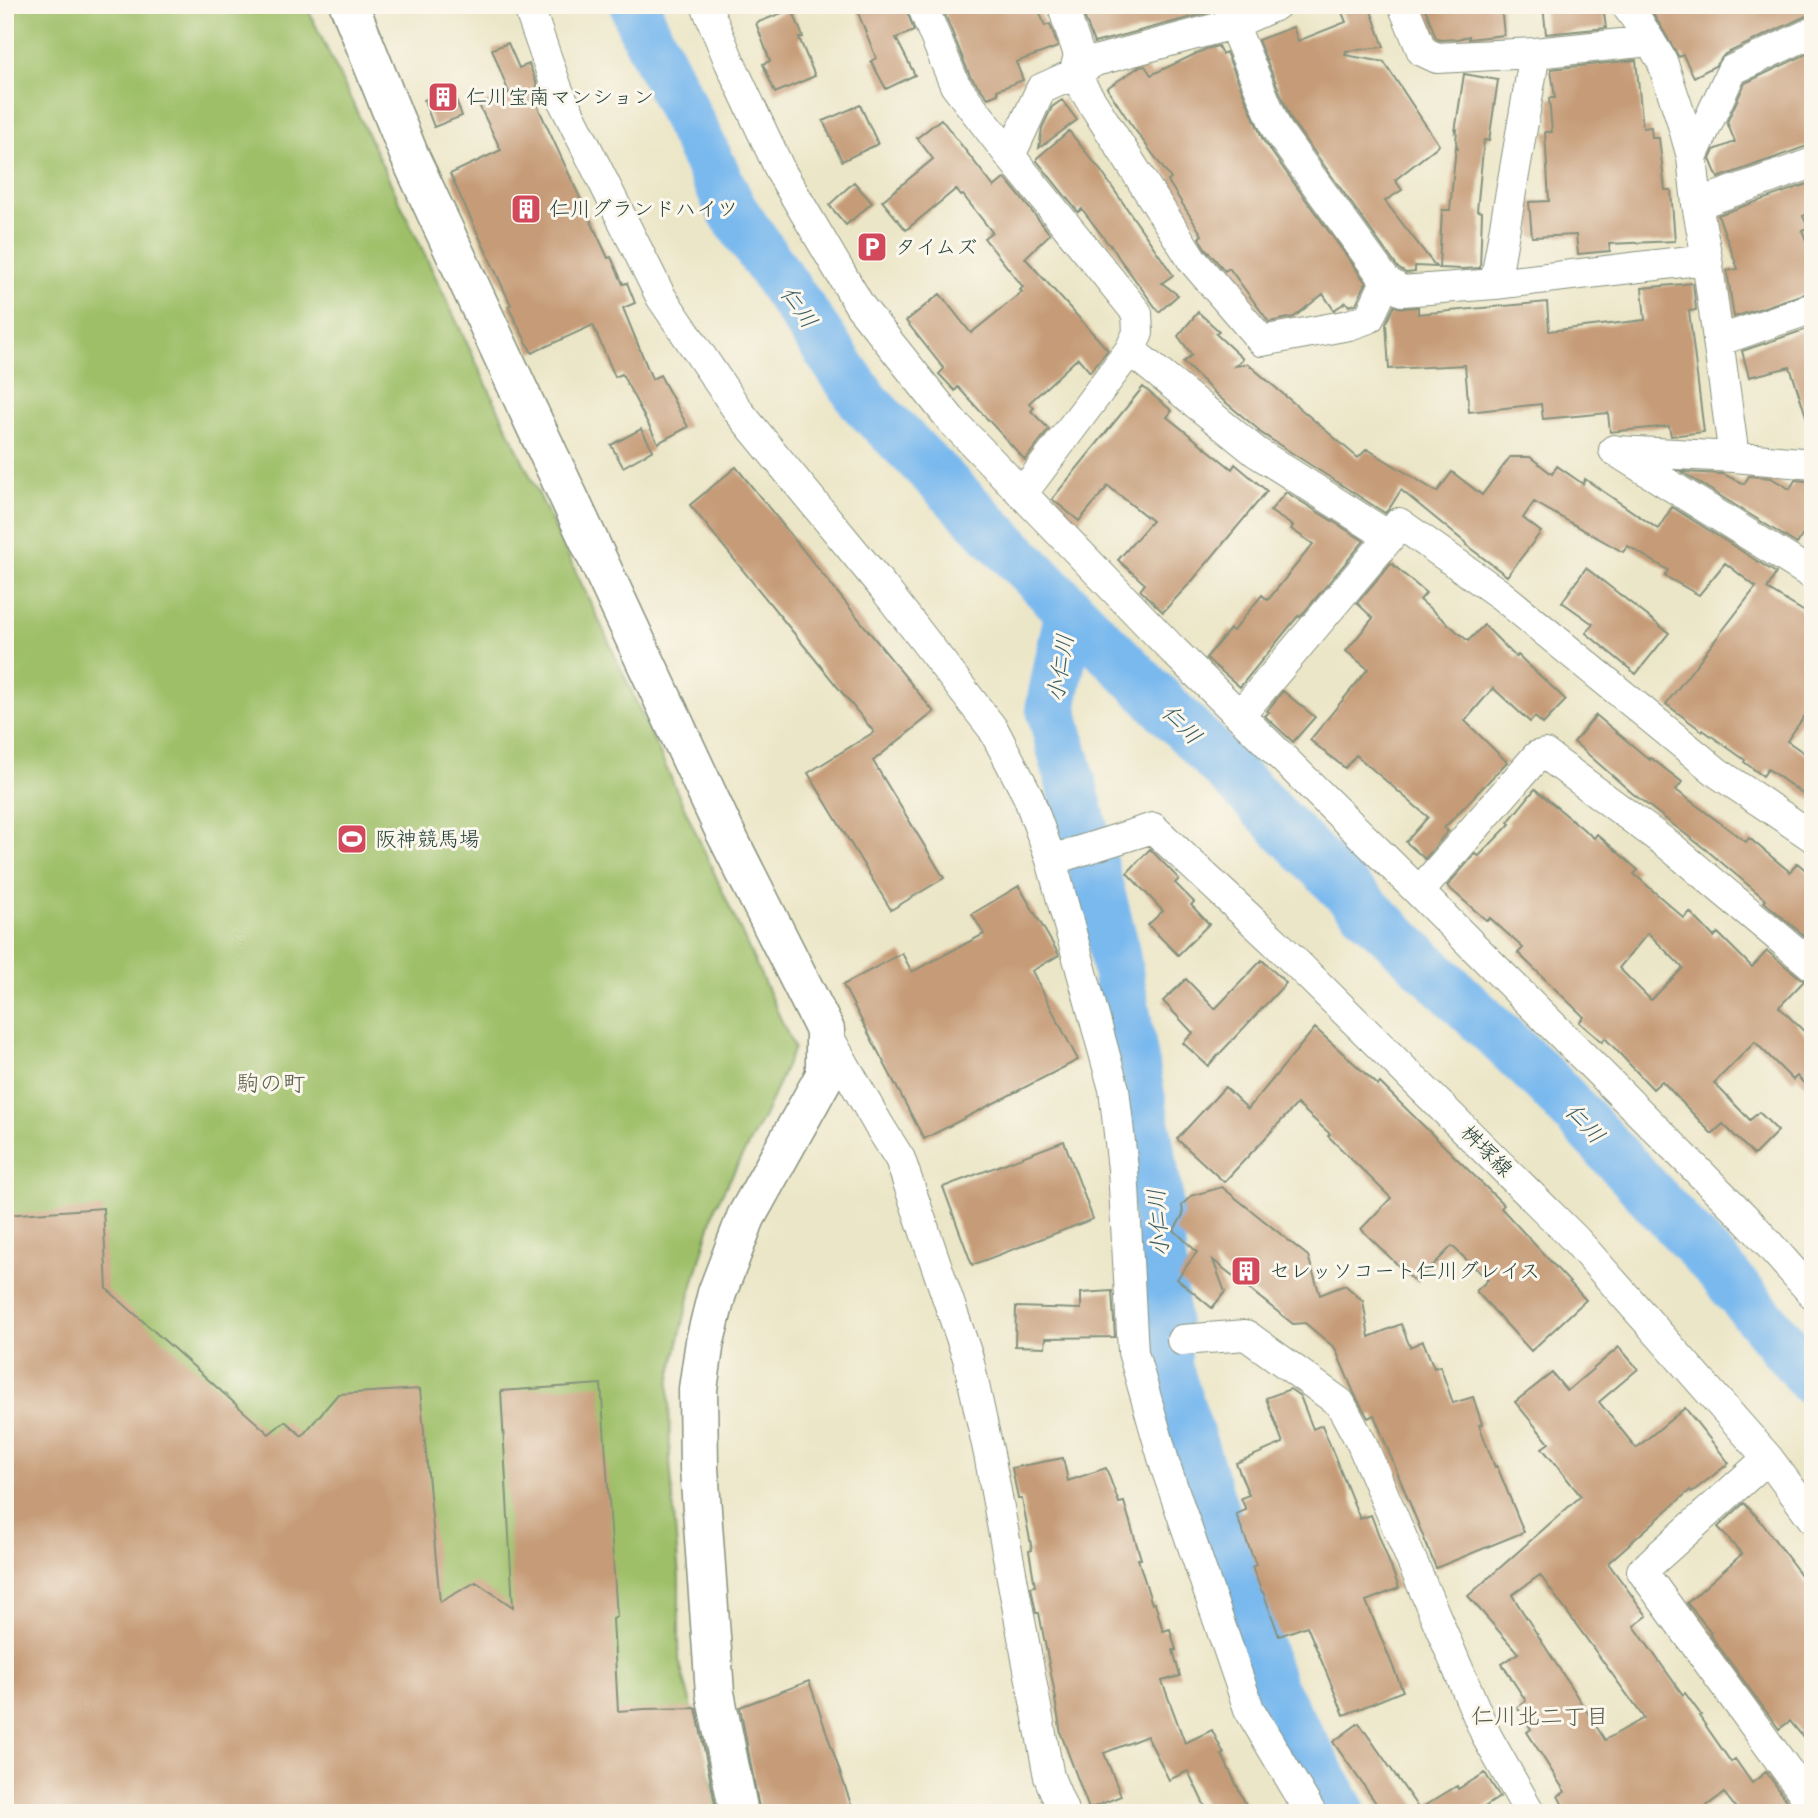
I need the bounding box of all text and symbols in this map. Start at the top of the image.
place label: 仁川宝南マンション [466,78,654,116]
building icon: 仁川宝南マンション [426,80,460,114]
place label: 仁川グランドハイツ [549,190,738,228]
building icon: 仁川グランドハイツ [509,192,543,226]
place label: タイムズ [895,228,977,266]
parking icon: タイムズ [855,230,889,264]
water label: 仁川 [769,277,829,338]
water label: 小仁川 [1035,631,1086,705]
water label: 仁川 [1151,694,1212,755]
place label: 阪神競馬場 [375,820,480,858]
sports icon: 阪神競馬場 [335,822,369,856]
district label: 駒の町 [237,1063,306,1104]
water label: 仁川 [1554,1093,1615,1154]
street label: 桝塚線 [1451,1115,1523,1187]
water label: 小仁川 [1136,1187,1181,1259]
place label: セレッソコート仁川グレイス [1269,1252,1540,1290]
building icon: セレッソコート仁川グレイス [1229,1254,1263,1288]
district label: 仁川北二丁目 [1471,1696,1609,1737]

